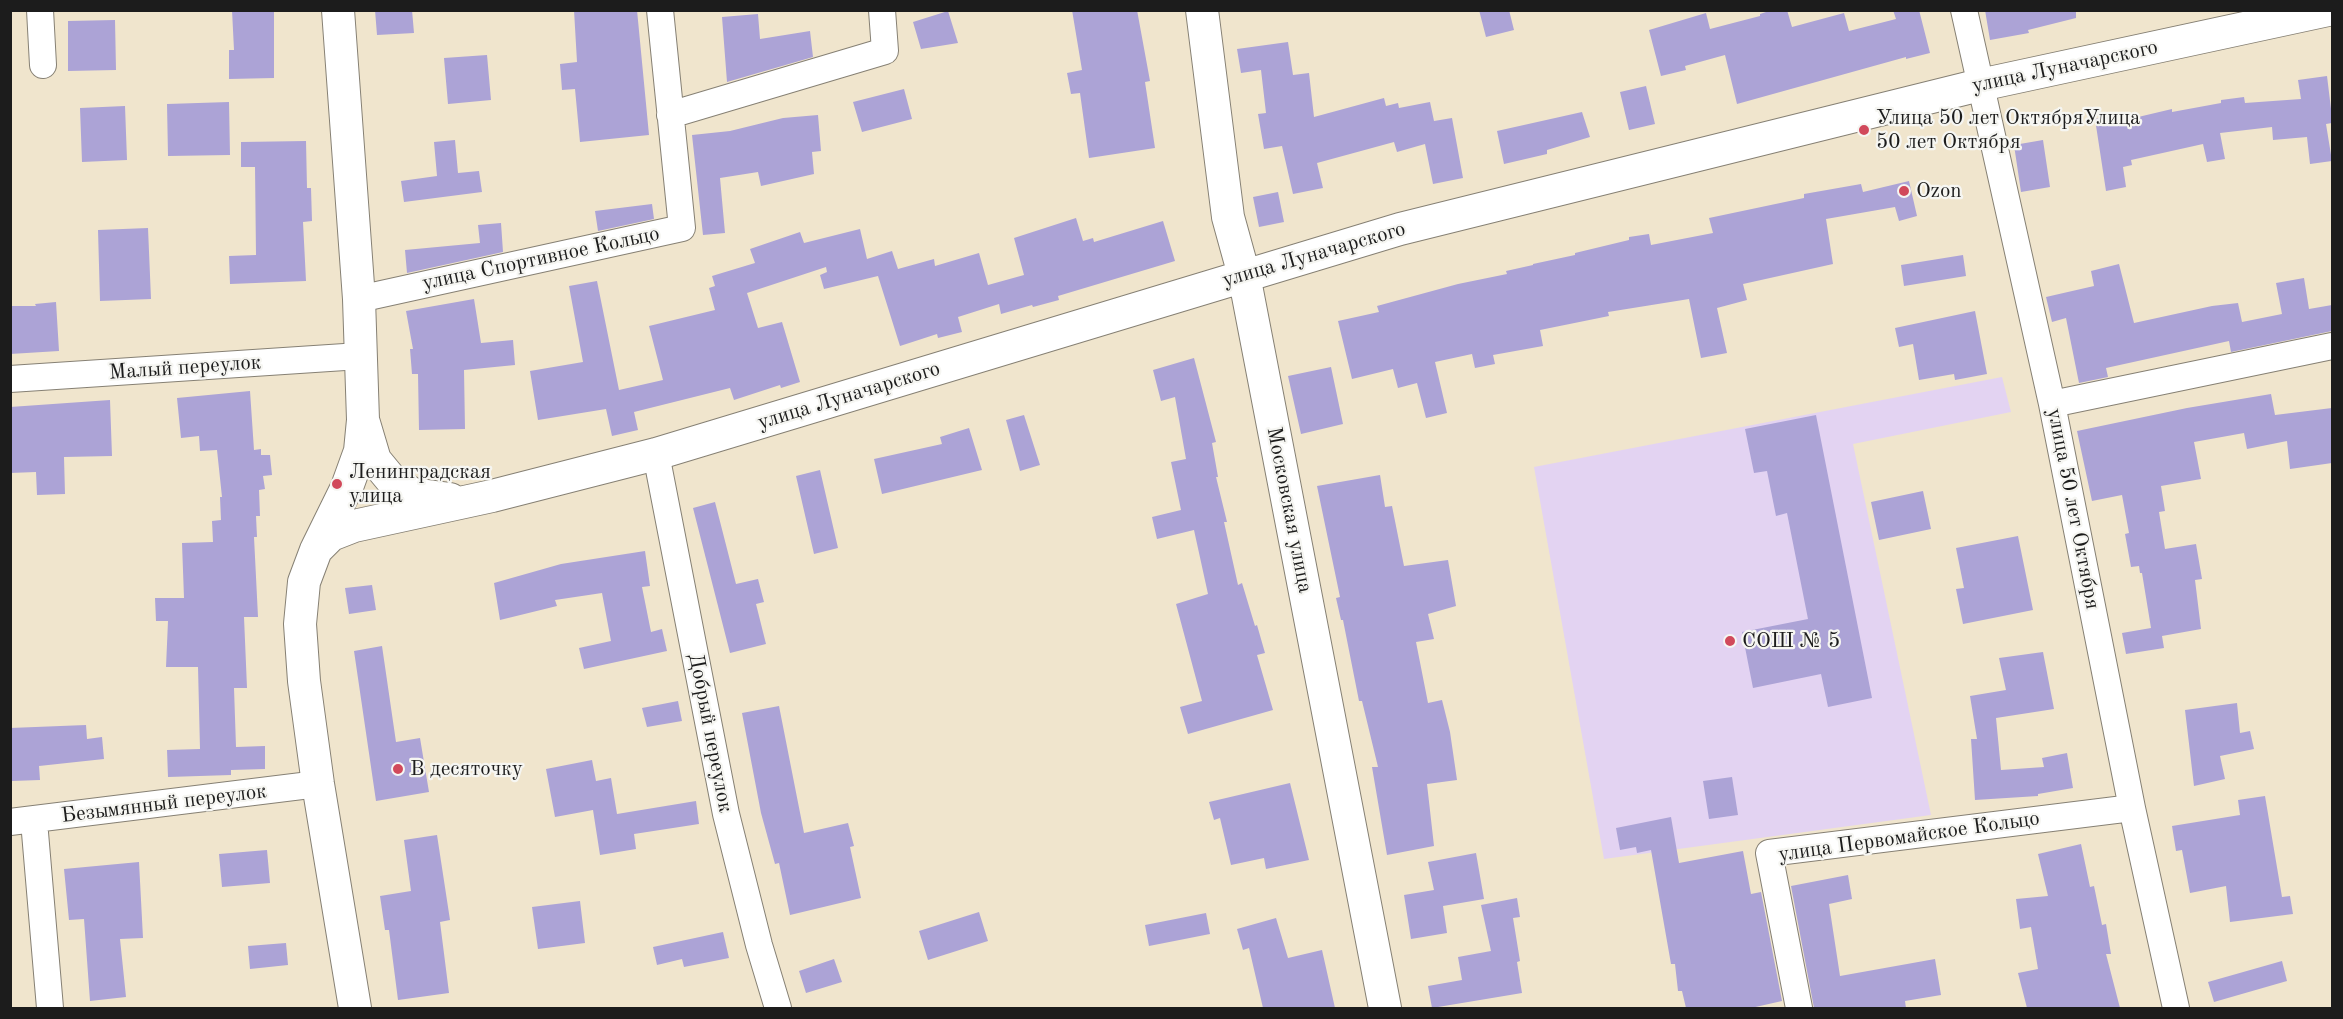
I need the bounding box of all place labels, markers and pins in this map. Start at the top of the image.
place label: Улица 50 лет ОктябряУлица 50 лет Октября [1876,105,2140,155]
marker: Улица 50 лет ОктябряУлица 50 лет Октября [1857,123,1871,137]
place label: Ozon [1916,178,1962,204]
marker: Ozon [1897,184,1911,198]
place label: Ленинградская улица [349,459,491,509]
marker: Ленинградская улица [330,477,344,491]
place label: СОШ № 5 [1742,628,1840,654]
marker: СОШ № 5 [1723,634,1737,648]
place label: В десяточку [410,756,523,782]
marker: В десяточку [391,762,405,776]

